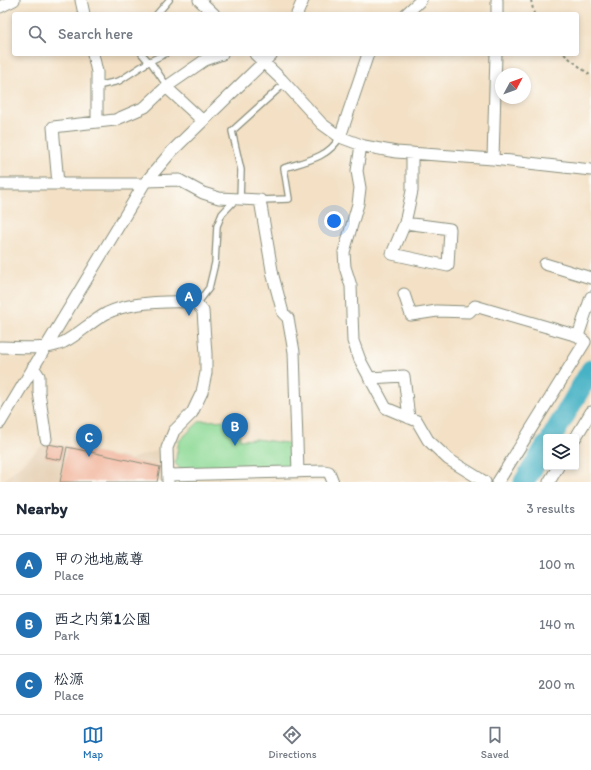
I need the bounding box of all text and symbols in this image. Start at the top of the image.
search box [12,12,579,56]
icon: search [26,23,48,45]
text: Search here [58,25,133,43]
north arrow [495,68,531,104]
your location [324,211,344,231]
pin: A [176,283,202,316]
pin: B [222,413,248,446]
pin: C [76,424,102,457]
map controls [543,434,579,470]
button: layers [543,434,579,470]
text: Nearby [16,498,68,518]
text: 3 results [526,501,575,516]
text: 甲の池地蔵尊 [54,550,144,568]
text: A [25,557,33,572]
text: 100 m [539,557,575,572]
text: Place [54,568,84,583]
text: 西之内第1公園 [54,610,151,628]
text: B [25,617,33,632]
text: 140 m [539,617,575,632]
text: Park [54,628,80,643]
text: 松源 [54,670,84,688]
text: C [25,677,33,692]
text: 200 m [538,677,575,692]
text: Place [54,688,84,703]
tab: Map [82,724,104,761]
tab: Directions [268,724,317,761]
tab: Saved [481,724,509,761]

